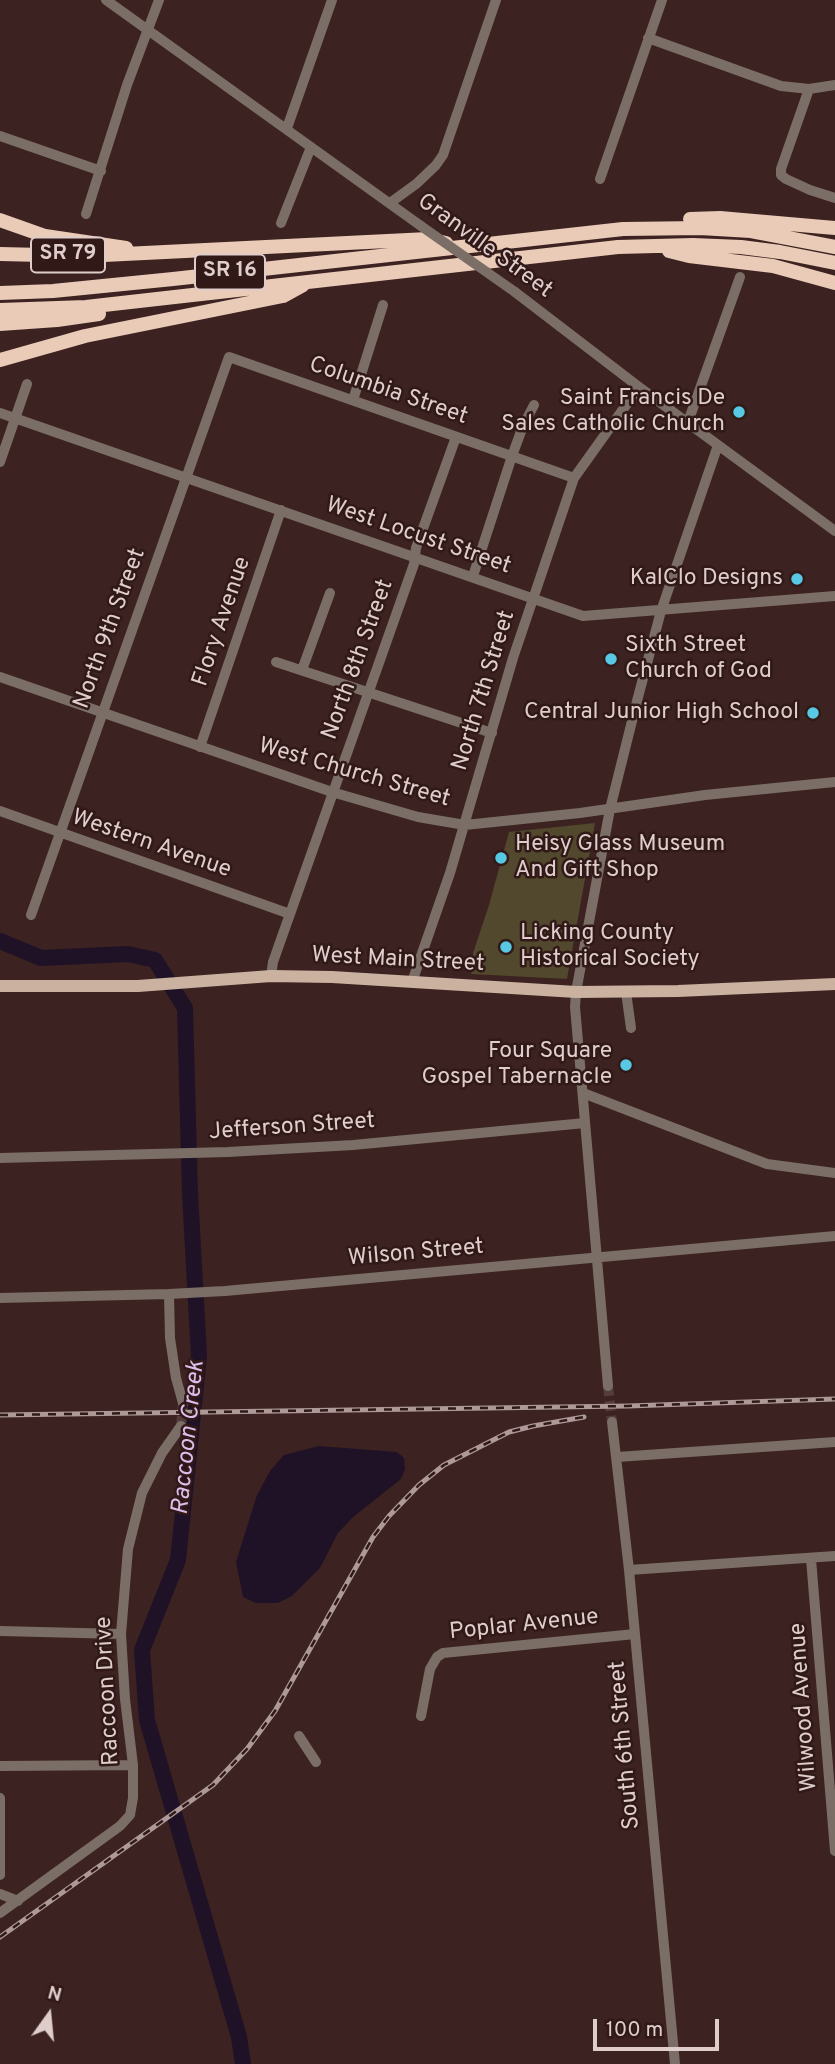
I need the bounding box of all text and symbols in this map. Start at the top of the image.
street label: Granville Street [411,189,557,305]
road number: SR 79 [31,238,105,272]
road number: SR 16 [195,254,265,290]
street label: Columbia Street [305,352,471,432]
place label: Saint Francis De Sales Catholic Church [501,385,725,439]
marker: Saint Francis De Sales Catholic Church [731,404,747,420]
street label: West Locust Street [322,492,514,582]
street label: North 9th Street [69,545,153,713]
street label: Flory Avenue [188,554,258,690]
place label: KalClo Designs [630,565,783,593]
marker: KalClo Designs [789,571,805,587]
street label: North 8th Street [317,576,401,744]
street label: North 7th Street [448,608,522,774]
place label: Sixth Street Church of God [625,632,772,686]
marker: Sixth Street Church of God [603,651,619,667]
place label: Central Junior High School [524,699,799,727]
marker: Central Junior High School [805,705,821,721]
street label: West Church Street [255,733,453,815]
street label: Western Avenue [68,805,234,885]
place label: Heisy Glass Museum And Gift Shop [515,831,725,885]
marker: Heisy Glass Museum And Gift Shop [493,850,509,866]
place label: Licking County Historical Society [520,920,700,974]
marker: Licking County Historical Society [498,939,514,955]
street label: West Main Street [311,943,485,979]
place label: Four Square Gospel Tabernacle [421,1038,612,1092]
marker: Four Square Gospel Tabernacle [618,1057,634,1073]
street label: Jefferson Street [208,1108,376,1148]
street label: Wilson Street [347,1234,485,1274]
water label: Raccoon Creek [168,1360,212,1516]
street label: Poplar Avenue [448,1604,600,1648]
street label: Raccoon Drive [91,1616,127,1766]
street label: Wilwood Avenue [785,1622,825,1792]
street label: South 6th Street [605,1659,647,1831]
north arrow [14,1980,84,2050]
text: N [45,1981,64,2008]
scale bar [597,2004,723,2048]
text: 100 m [606,2017,663,2044]

